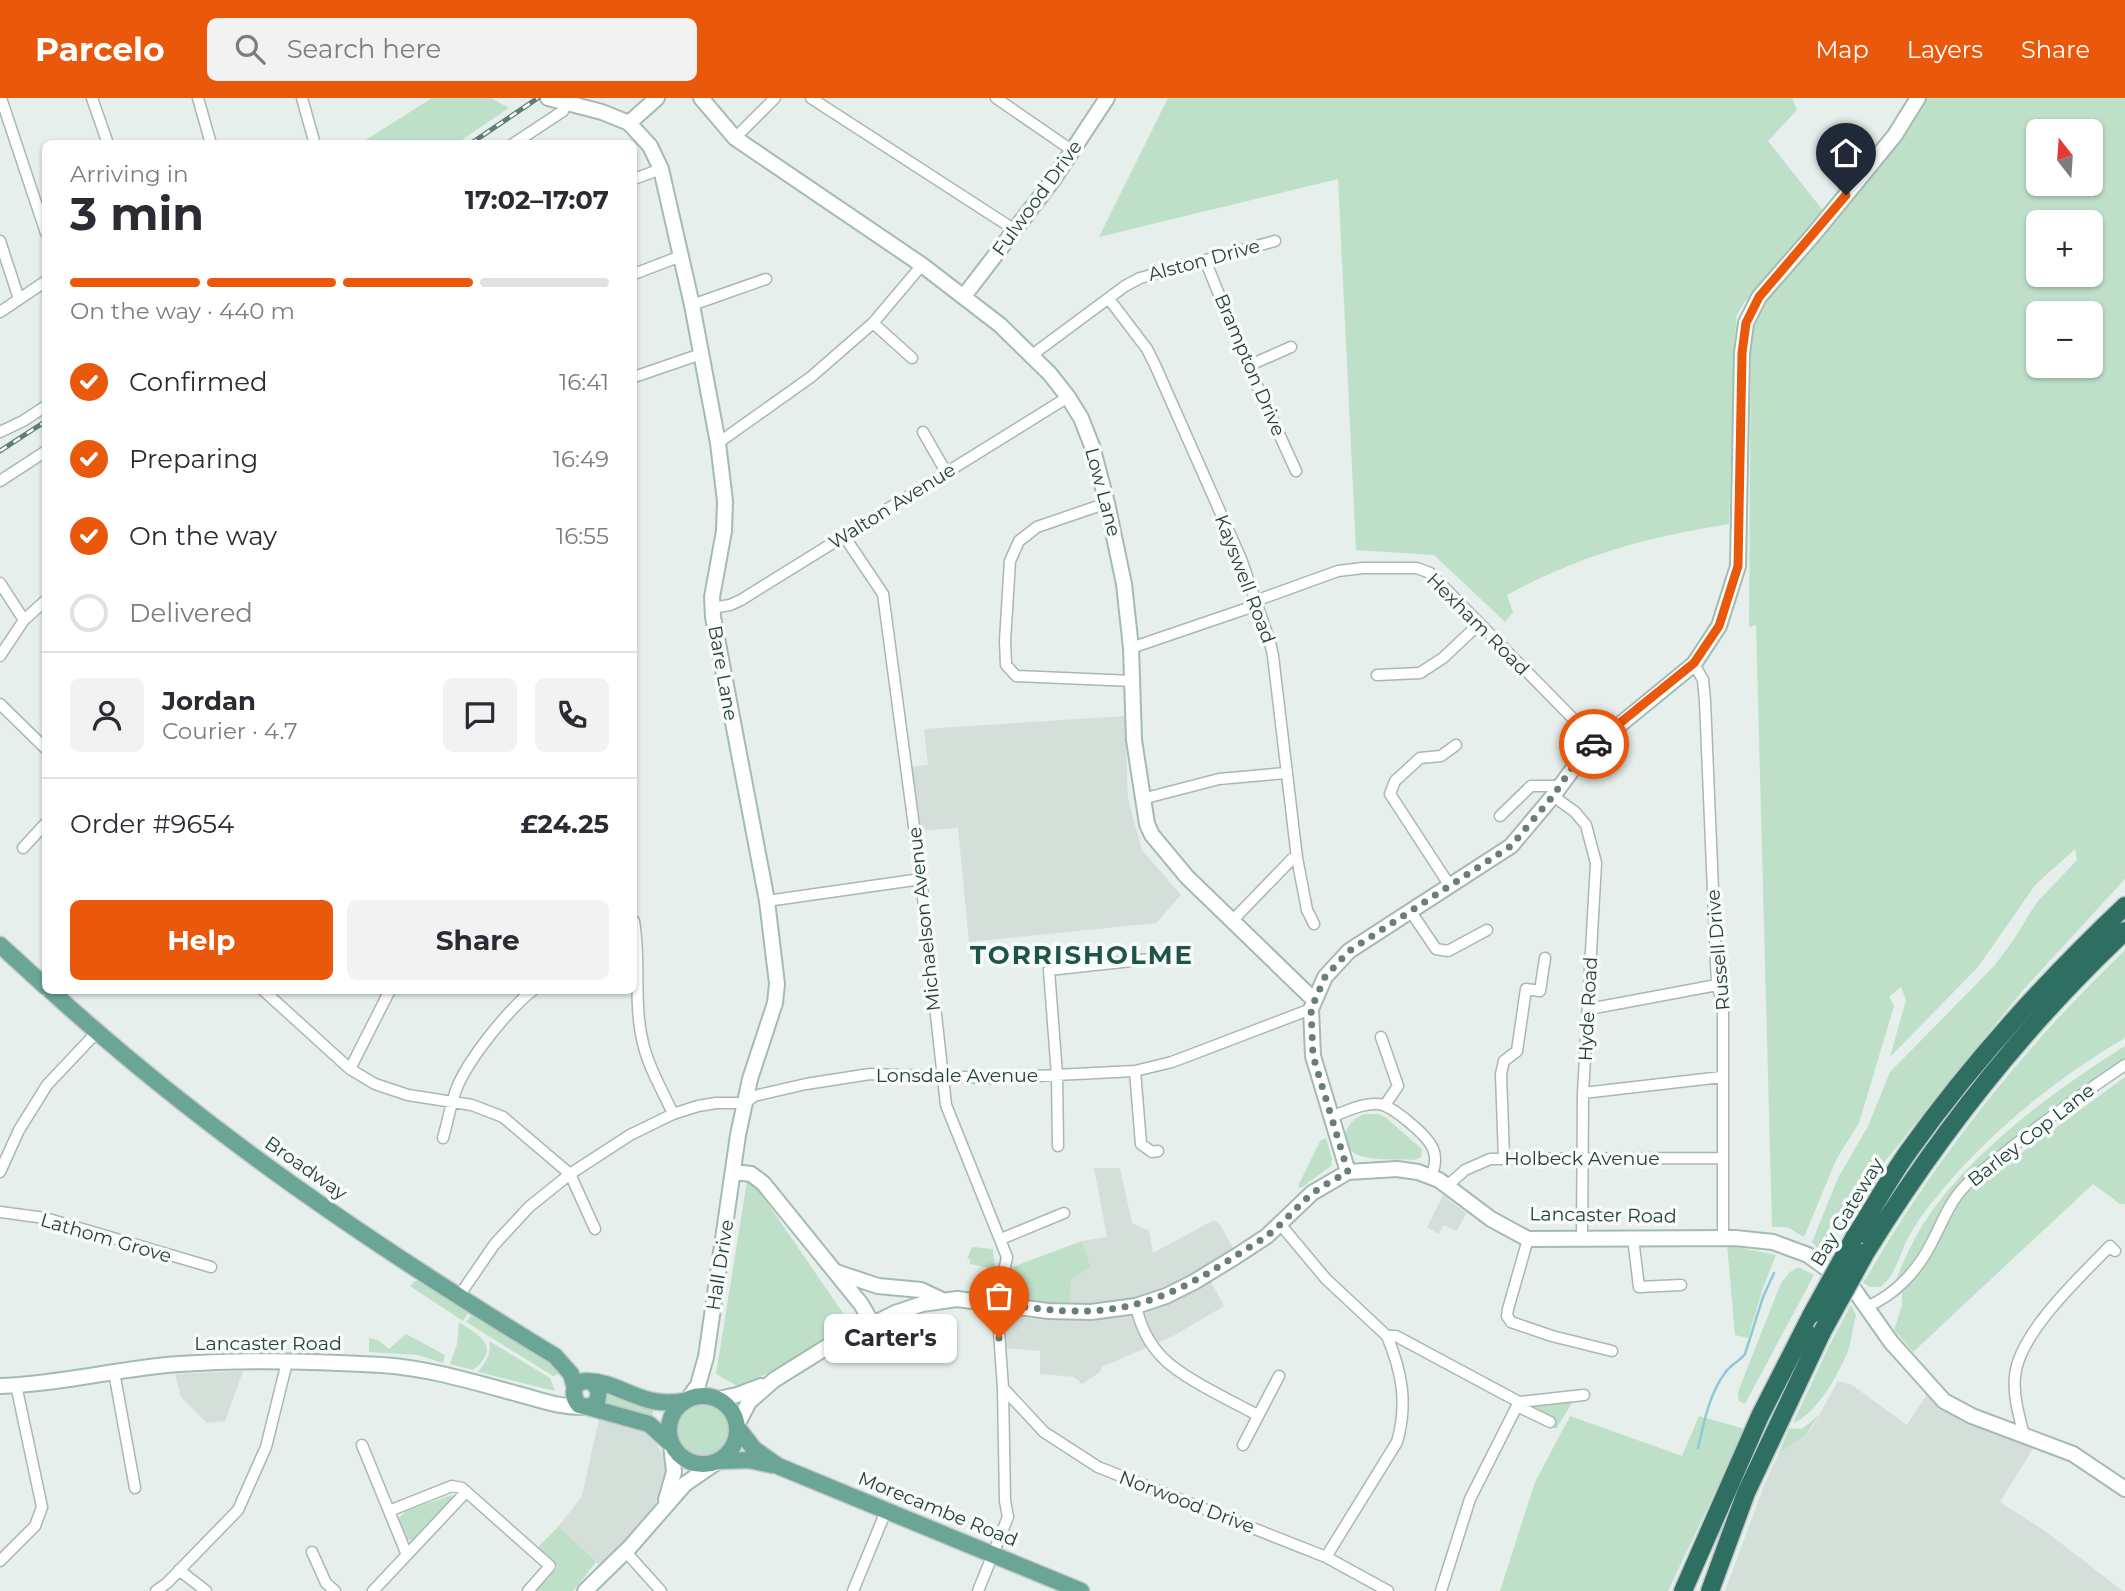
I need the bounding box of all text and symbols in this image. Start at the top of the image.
search box [207,18,697,81]
text: Parcelo [35,29,165,69]
icon: search [231,30,269,68]
text: Search here [287,33,441,65]
text: Map [1815,35,1869,64]
text: Layers [1907,35,1983,64]
text: Share [2021,35,2090,64]
north arrow [2026,119,2104,196]
map controls [2026,119,2103,378]
pin [1816,123,1876,195]
icon: home [1827,134,1865,172]
street label: Fulwood Drive [987,136,1087,260]
text: Arriving in [70,160,189,188]
text: 17:02–17:07 [465,184,609,216]
text: 3 min [70,185,204,242]
button: + [2026,210,2103,287]
street label: Alston Drive [1146,234,1262,286]
street label: Brampton Drive [1210,290,1290,440]
text: On the way · 440 m [70,297,295,325]
button: − [2026,301,2103,378]
icon: check [70,363,108,401]
text: Confirmed [129,366,268,398]
text: 16:41 [559,368,609,396]
icon: check [70,440,108,478]
text: Preparing [129,443,258,475]
text: 16:49 [553,445,609,473]
street label: Low Lane [1080,445,1126,539]
street label: Walton Avenue [824,458,960,554]
street label: Kayswell Road [1210,511,1280,647]
icon: check [70,517,108,555]
text: On the way [129,520,277,552]
text: 16:55 [556,522,609,550]
street label: Hexham Road [1422,568,1534,680]
text: Delivered [129,597,253,629]
street label: Bare Lane [703,624,743,722]
button: person [70,678,144,752]
button: chat [443,678,517,752]
button: phone [535,678,609,752]
text: Jordan [162,685,256,717]
courier [1559,709,1629,779]
text: Courier · 4.7 [162,717,298,745]
icon: car [1575,725,1613,763]
text: Order #9654 [70,808,234,840]
text: £24.25 [521,808,609,840]
street label: Michaelson Avenue [903,826,945,1012]
street label: Russell Drive [1701,888,1735,1012]
button: Help [70,900,333,980]
button: Share [347,900,609,980]
district label: TORRISHOLME [970,939,1194,971]
street label: Hyde Road [1574,956,1602,1062]
street label: Lonsdale Avenue [876,1064,1038,1087]
street label: Barley Cop Lane [1963,1078,2099,1192]
street label: Broadway [260,1131,352,1205]
street label: Holbeck Avenue [1504,1147,1660,1170]
street label: Bay Gateway [1806,1153,1889,1270]
street label: Lancaster Road [1529,1202,1677,1228]
street label: Lathom Grove [38,1208,174,1268]
street label: Hall Drive [701,1218,739,1312]
pin [969,1266,1029,1338]
icon: bag [980,1277,1018,1315]
callout: Carter's [824,1314,957,1362]
text: Carter's [844,1324,937,1352]
street label: Lancaster Road [194,1332,342,1355]
street label: Morecambe Road [855,1466,1021,1552]
street label: Norwood Drive [1116,1466,1258,1538]

